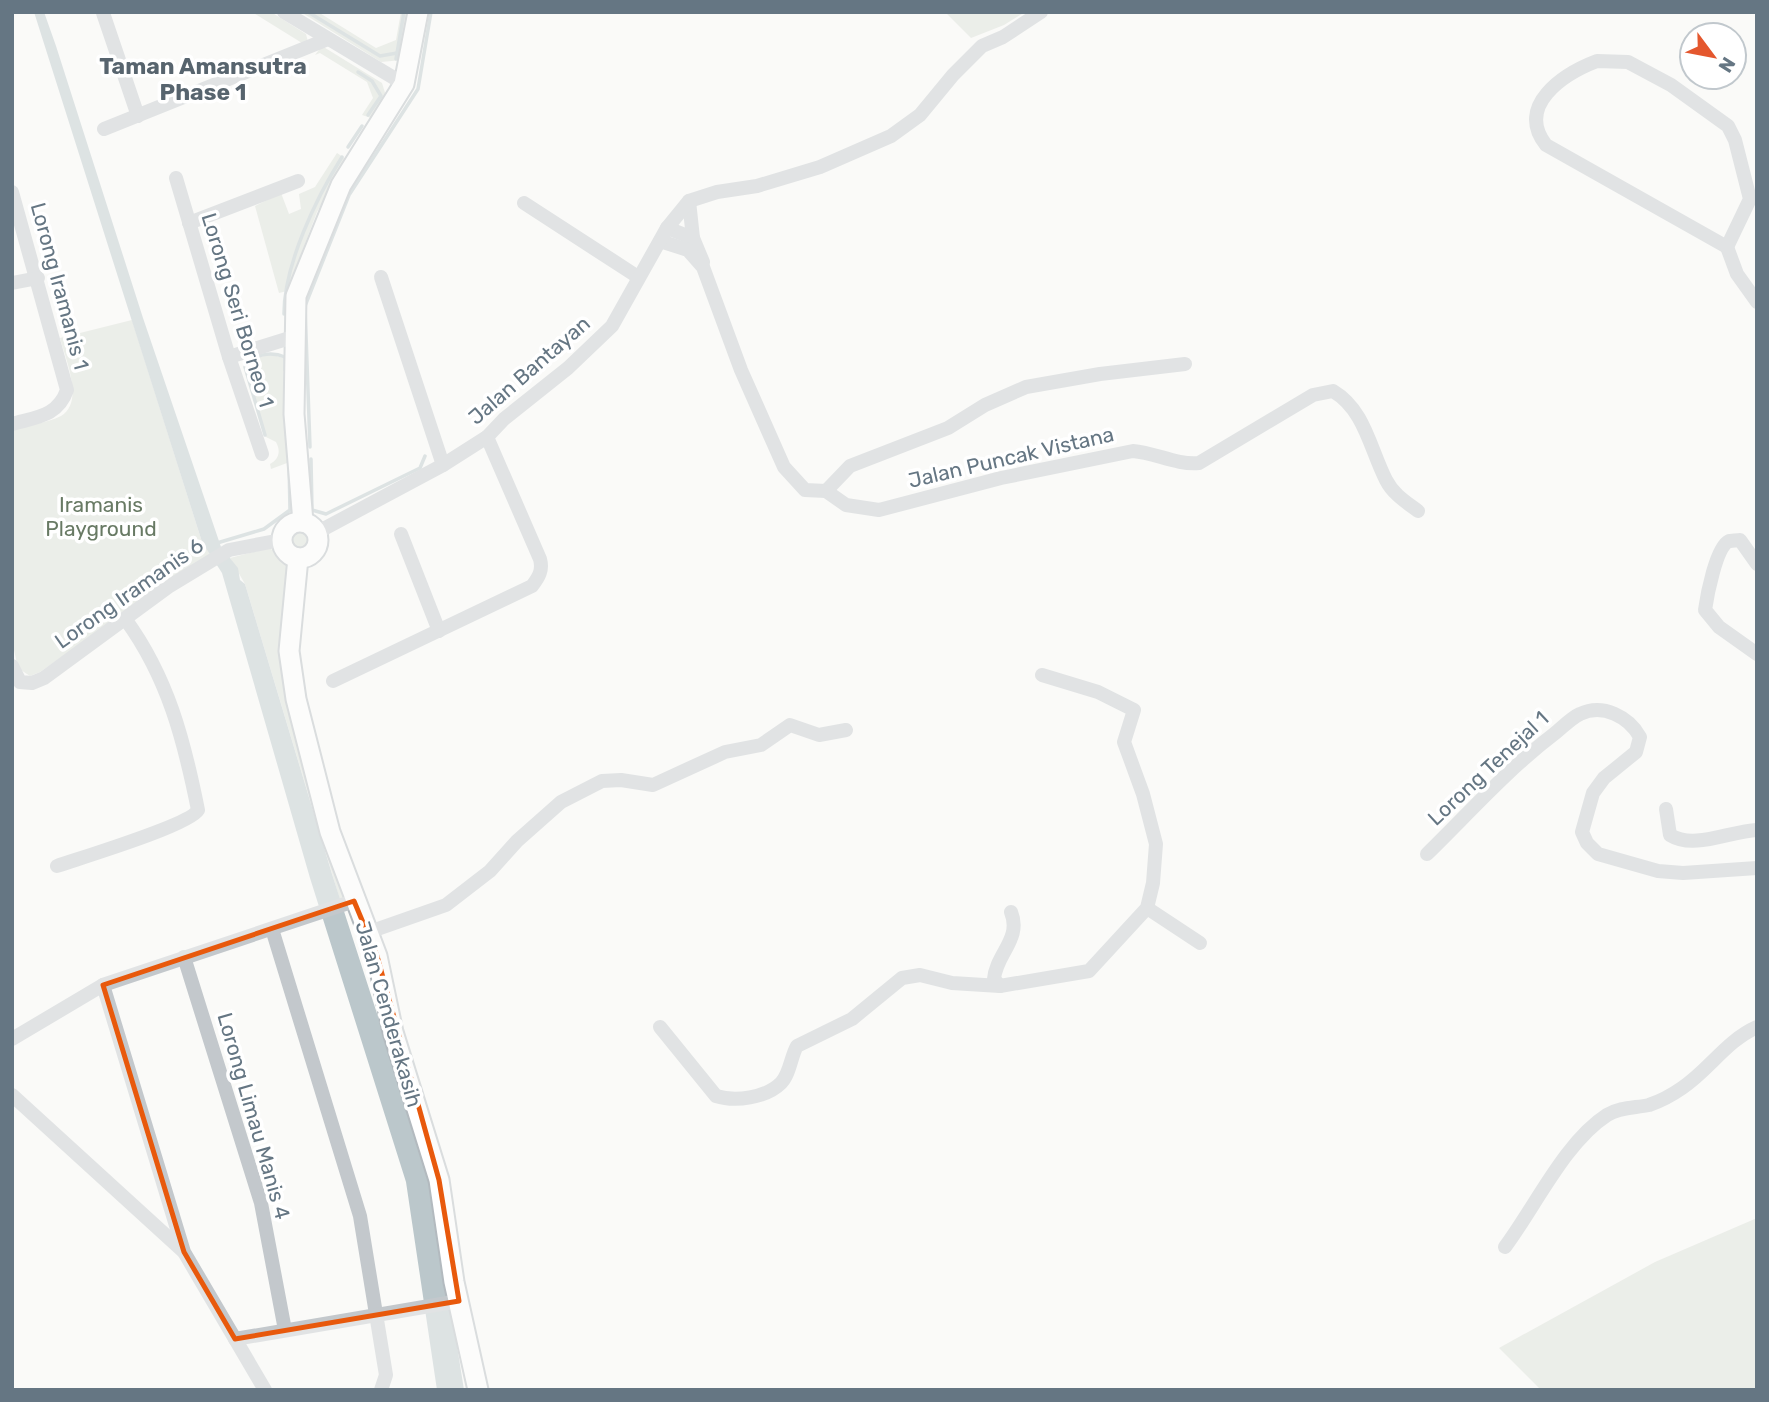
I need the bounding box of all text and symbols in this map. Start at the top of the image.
north arrow [1678,21,1748,91]
district label: Taman Amansutra Phase 1 [99,52,307,106]
text: N [1714,53,1740,77]
street label: Lorong Iramanis 1 [26,200,94,372]
street label: Lorong Seri Borneo 1 [197,210,279,410]
street label: Jalan Bantayan [463,310,595,430]
street label: Jalan Puncak Vistana [906,421,1116,493]
park label: Iramanis Playground [45,492,157,541]
street label: Lorong Iramanis 6 [50,532,208,654]
street label: Lorong Tenejal 1 [1422,706,1554,830]
street label: Jalan Cenderakasih [350,918,428,1110]
street label: Lorong Limau Manis 4 [213,1010,295,1222]

